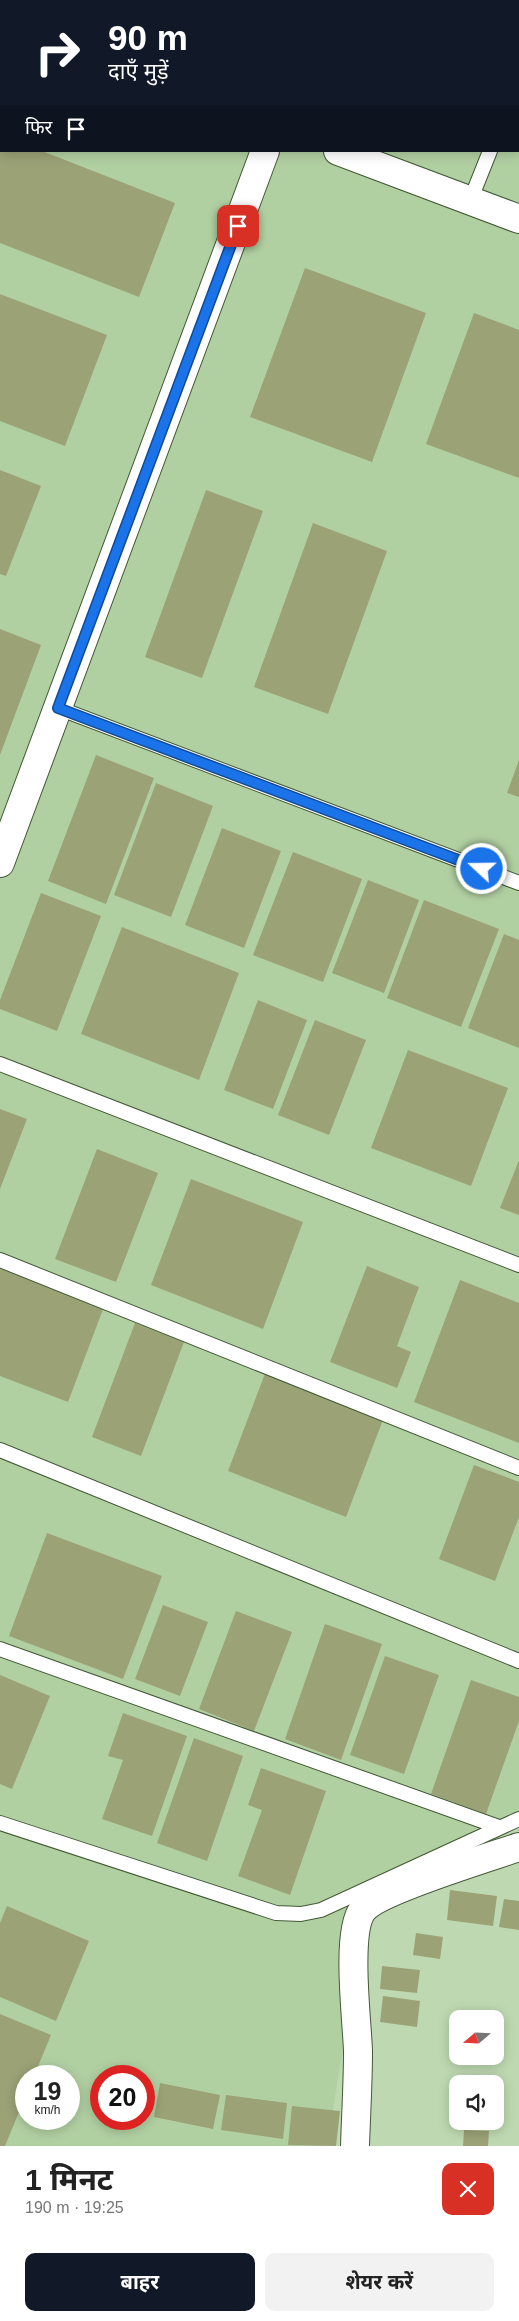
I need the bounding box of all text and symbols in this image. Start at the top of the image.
text: 90 m [108,18,188,57]
icon: right [25,20,90,85]
text: दाएँ मुड़ें [108,59,169,84]
icon: arrive [62,115,90,143]
text: फिर [25,117,52,138]
pin [217,205,259,247]
icon: arrive [224,212,252,240]
position arrow [455,842,507,894]
north arrow [449,2010,504,2065]
map controls [449,2010,504,2130]
speed limit sign: 20 [90,2065,155,2130]
button: sound [449,2075,504,2130]
text: 19 [34,2077,61,2105]
text: km/h [34,2103,61,2117]
text: 1 मिनट [25,2163,113,2196]
button: close [442,2163,494,2215]
text: 190 m · 19:25 [25,2199,124,2216]
button: बाहर [25,2253,255,2311]
button: शेयर करें [265,2253,494,2311]

